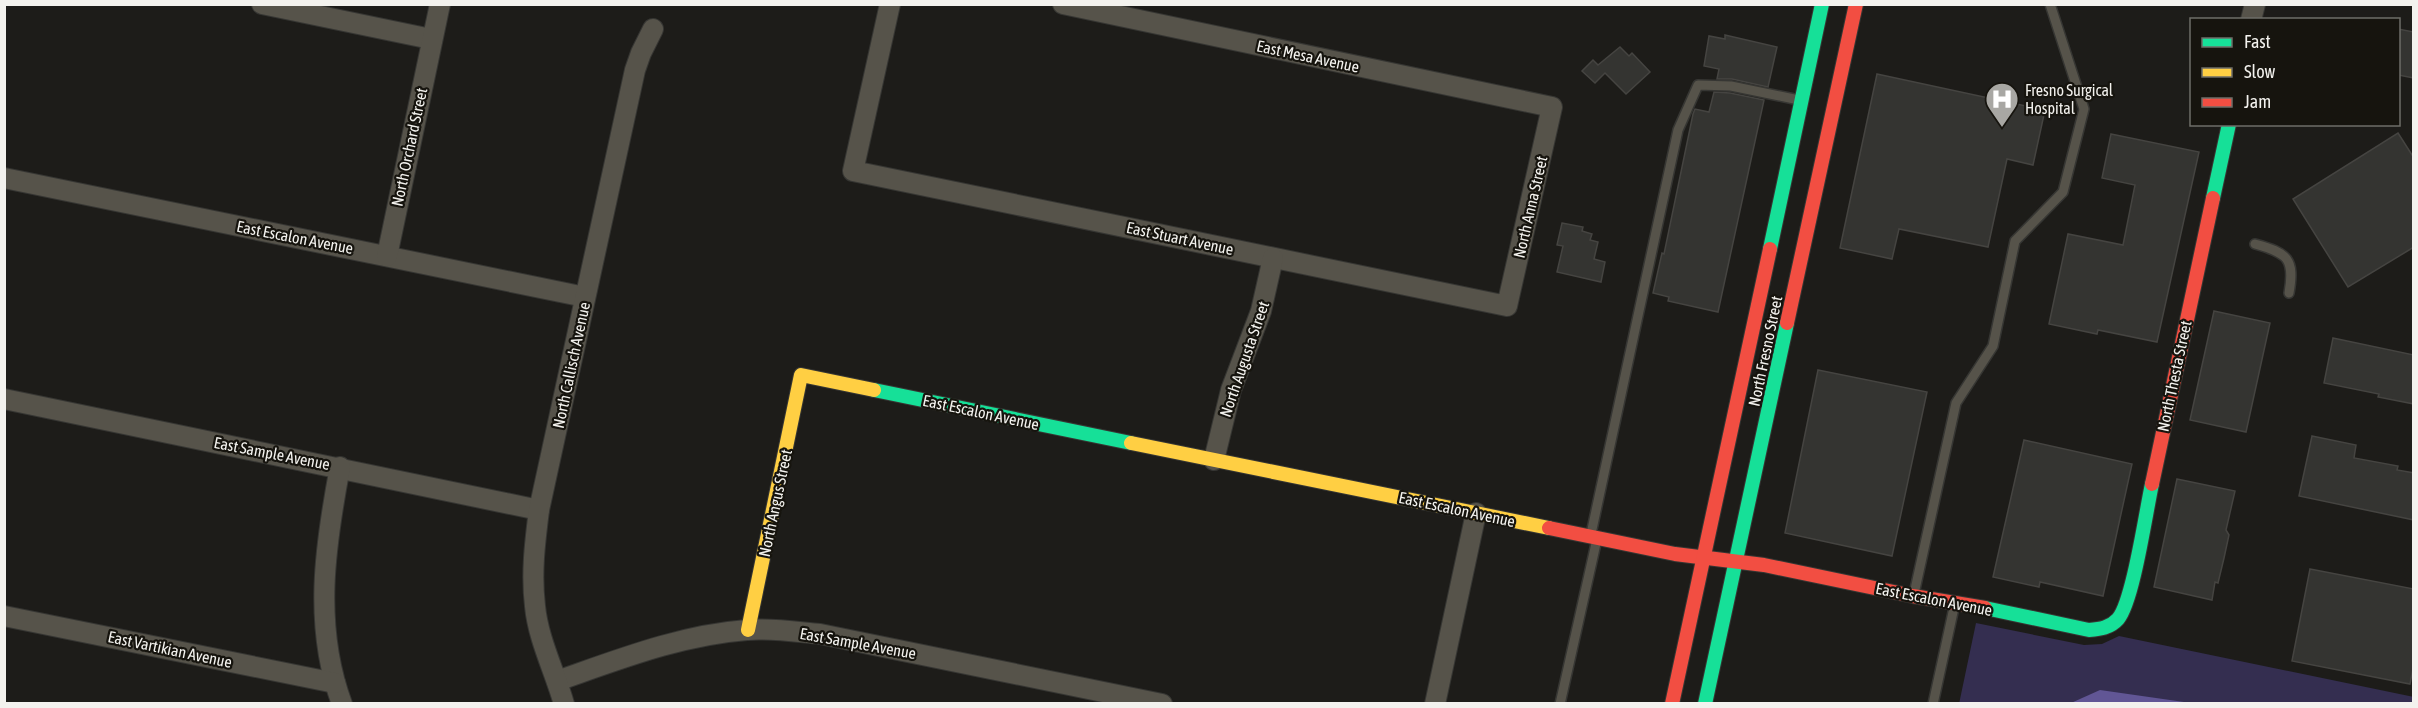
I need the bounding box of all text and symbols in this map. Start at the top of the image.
legend [2190,18,2400,126]
text: Fast [2244,31,2271,52]
street label: East Mesa Avenue [1255,36,1361,76]
text: Slow [2244,61,2275,82]
hospital icon: Fresno Surgical Hospital [1984,81,2020,128]
place label: Fresno Surgical Hospital [2025,81,2114,118]
street label: North Orchard Street [388,86,430,208]
text: Jam [2244,91,2271,112]
street label: North Anna Street [1510,154,1551,260]
street label: East Escalon Avenue [235,217,355,257]
street label: East Stuart Avenue [1125,218,1235,258]
street label: North Fresno Street [1745,294,1786,408]
street label: North Augusta Street [1216,298,1273,420]
street label: North Callisch Avenue [549,300,593,430]
street label: North Thesta Street [2153,319,2195,433]
street label: East Escalon Avenue [921,391,1041,433]
street label: East Sample Avenue [212,433,332,474]
street label: North Angus Street [755,447,796,559]
street label: East Escalon Avenue [1397,488,1517,530]
street label: East Escalon Avenue [1874,579,1994,619]
street label: East Sample Avenue [798,624,918,663]
street label: East Vartikian Avenue [106,627,234,671]

